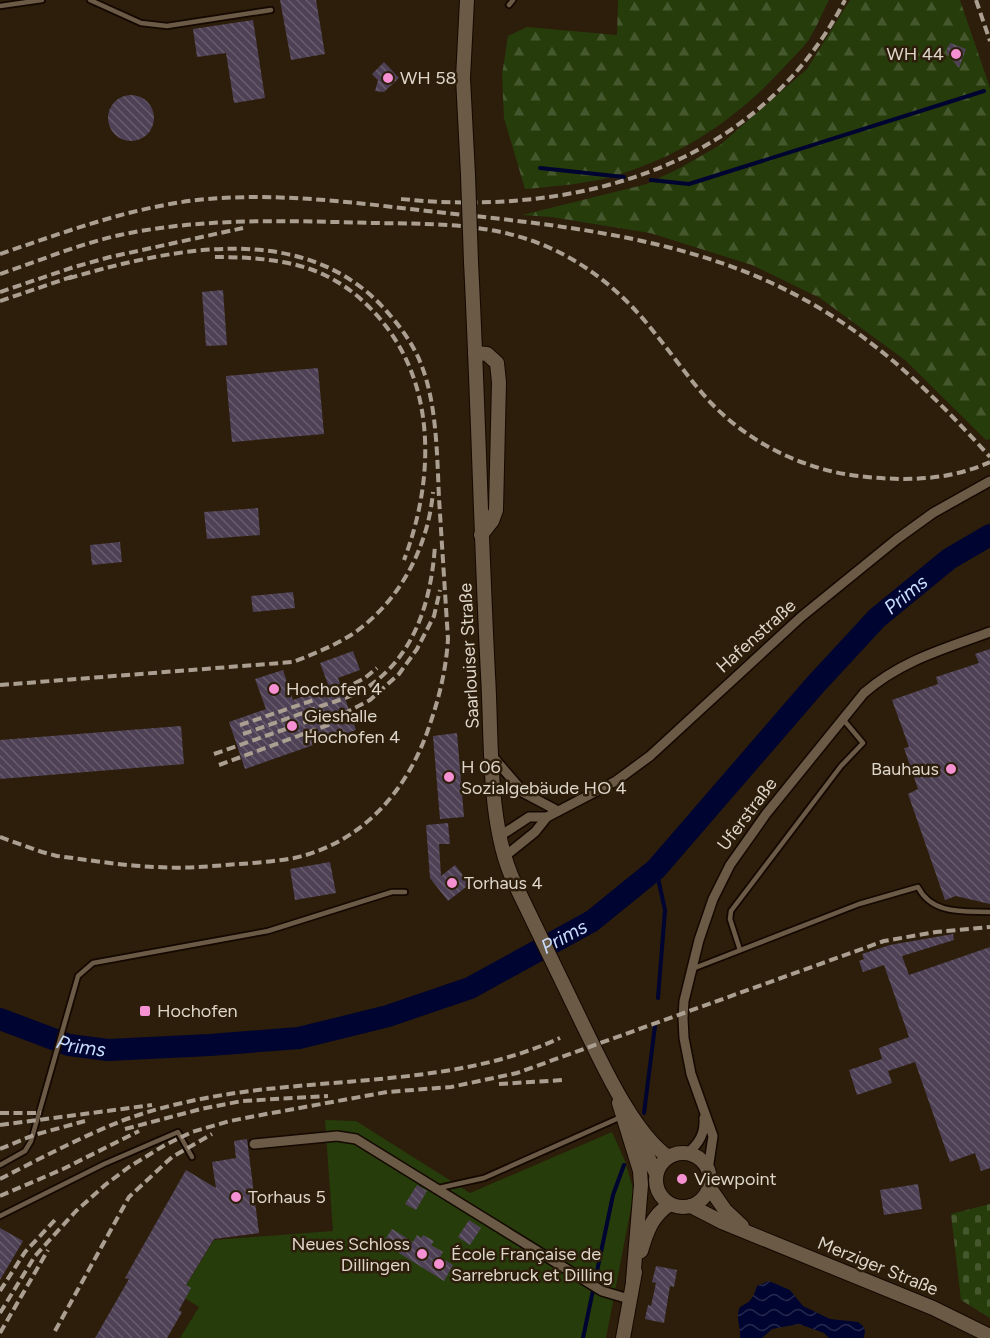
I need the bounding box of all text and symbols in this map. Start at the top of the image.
place label: WH 44 [886,43,944,65]
marker: WH 44 [949,47,963,61]
place label: WH 58 [400,67,457,89]
marker: WH 58 [381,71,395,85]
water label: Prims [879,569,933,619]
street label: Saarlouiser Straße [454,582,484,729]
street label: Hafenstraße [712,594,800,677]
place label: Hochofen 4 [286,678,382,700]
marker: Hochofen 4 [267,682,281,696]
place label: Gieshalle Hochofen 4 [304,705,400,748]
marker: Gieshalle Hochofen 4 [285,719,299,733]
place label: H 06 Sozialgebäude HO 4 [461,756,627,799]
place label: Bauhaus [871,758,939,780]
marker: Bauhaus [944,762,958,776]
marker: H 06 Sozialgebäude HO 4 [442,770,456,784]
street label: Uferstraße [712,773,782,855]
place label: Torhaus 4 [464,872,543,894]
marker: Torhaus 4 [445,876,459,890]
water label: Prims [537,914,592,959]
place label: Hochofen [157,1000,238,1022]
marker: Hochofen [138,1004,152,1018]
water label: Prims [53,1029,108,1062]
place label: Viewpoint [694,1168,777,1190]
marker: Viewpoint [675,1172,689,1186]
place label: Torhaus 5 [248,1186,326,1208]
marker: Torhaus 5 [229,1190,243,1204]
street label: Merziger Straße [814,1232,942,1300]
place label: Neues Schloss Dillingen [292,1233,410,1276]
place label: École Française de Sarrebruck et Dilling [451,1243,613,1286]
marker: Neues Schloss Dillingen [415,1247,429,1261]
marker: École Française de Sarrebruck et Dilling [432,1257,446,1271]

